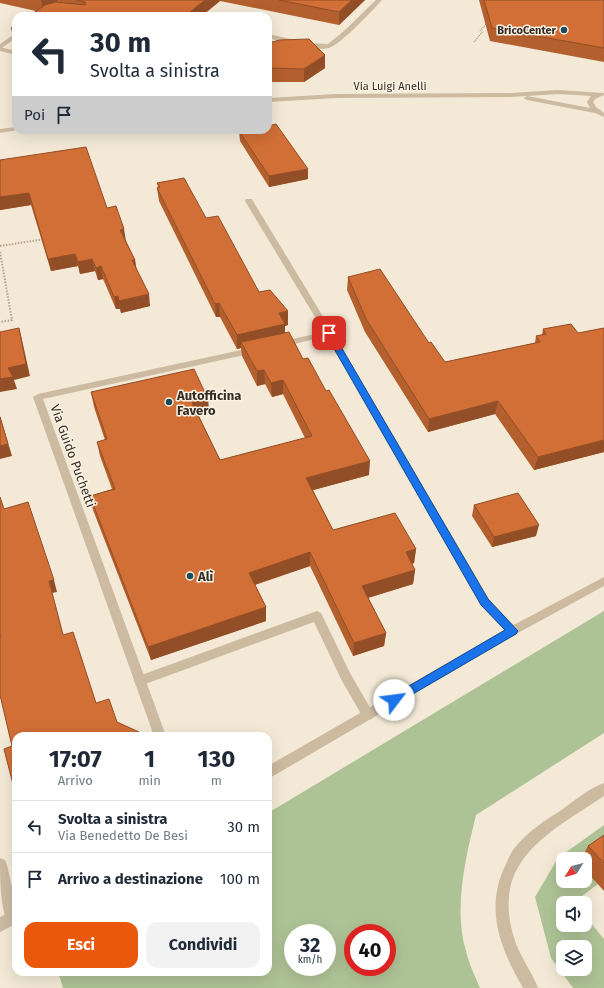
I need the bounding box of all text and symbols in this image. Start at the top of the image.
place label: BricoCenter [497,24,557,37]
marker: BricoCenter [559,25,569,35]
text: 30 m [90,26,151,59]
icon: left [24,28,76,80]
text: Svolta a sinistra [90,60,220,82]
street label: Via Luigi Anelli [354,80,426,93]
icon: arrive [53,104,75,126]
text: Poi [24,106,45,124]
pin [312,316,346,350]
icon: arrive [318,322,340,344]
place label: Autofficina Favero [176,388,241,418]
marker: Autofficina Favero [164,397,174,407]
street label: Via Guido Puchetti [47,403,99,509]
place label: Alì [197,569,214,584]
marker: Alì [185,571,195,581]
position arrow [373,679,415,721]
text: 17:07 [49,745,102,773]
text: 1 [144,745,155,773]
text: 130 [198,745,235,773]
text: Arrivo [58,773,93,788]
text: min [138,773,161,788]
text: m [211,773,222,788]
text: Svolta a sinistra [58,810,168,828]
icon: left [24,816,46,838]
text: 30 m [227,818,260,836]
text: Via Benedetto De Besi [58,828,188,843]
north arrow [556,852,592,888]
map controls [556,852,592,976]
icon: arrive [24,868,46,890]
text: Arrivo a destinazione [58,870,203,888]
text: 100 m [220,870,260,888]
button: sound [556,896,592,932]
button: Esci [24,922,138,968]
button: Condividi [146,922,260,968]
speed limit sign: 40 [344,924,396,976]
text: 32 [300,933,320,957]
button: layers [556,940,592,976]
text: km/h [298,954,322,966]

